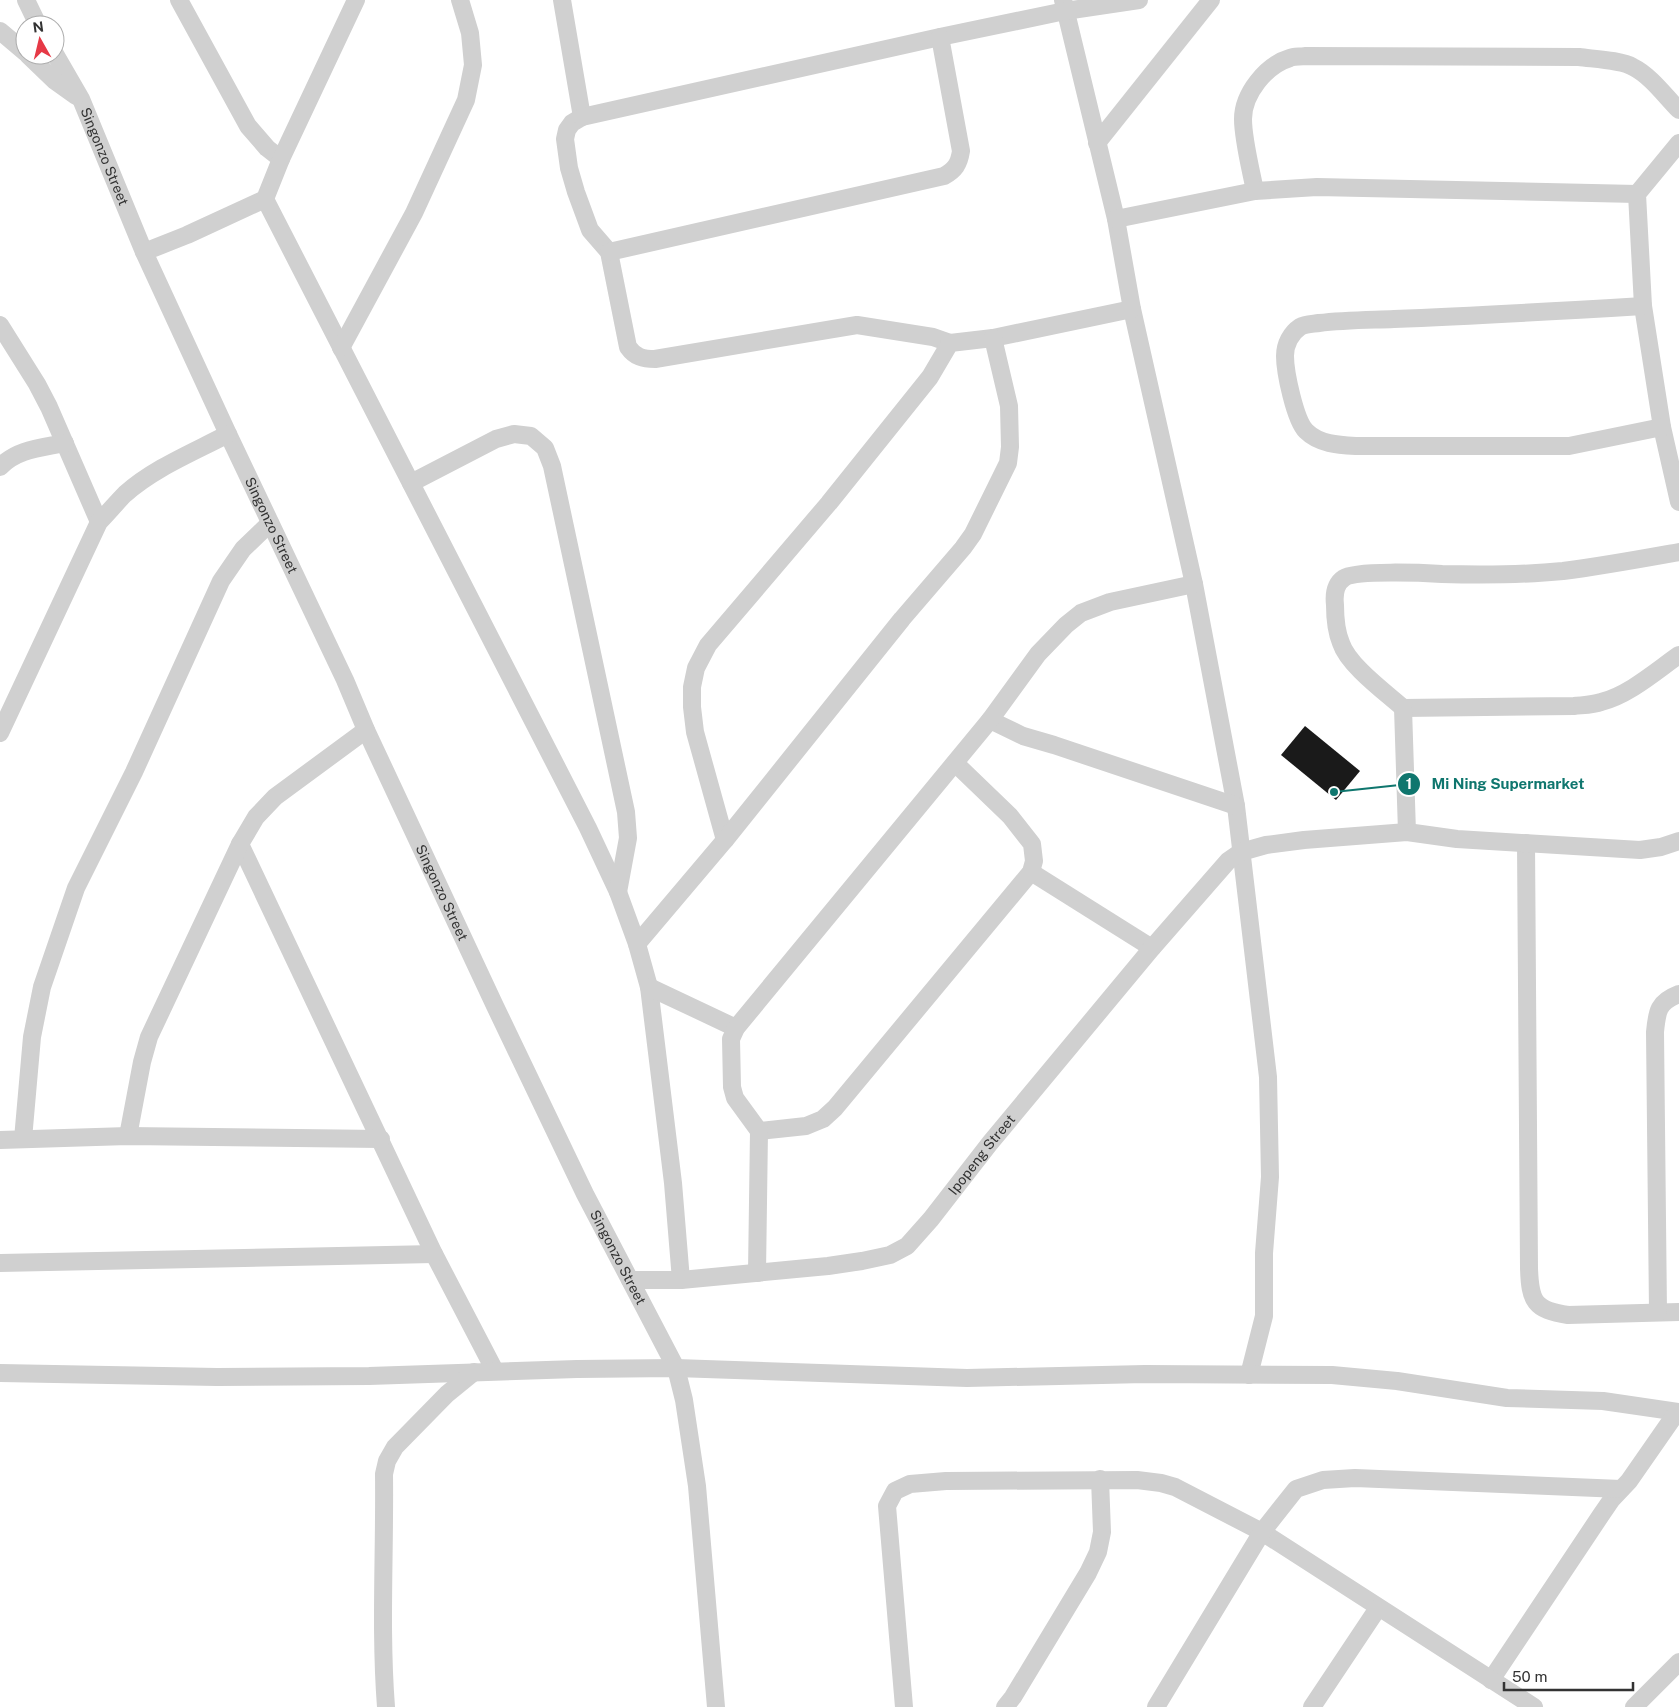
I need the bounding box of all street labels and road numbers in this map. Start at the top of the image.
street label: Singonzo Street [77,105,132,208]
street label: Singonzo Street [242,475,301,576]
street label: Singonzo Street [413,842,471,943]
street label: Ipopeng Street [945,1111,1018,1198]
street label: Singonzo Street [587,1207,649,1307]

